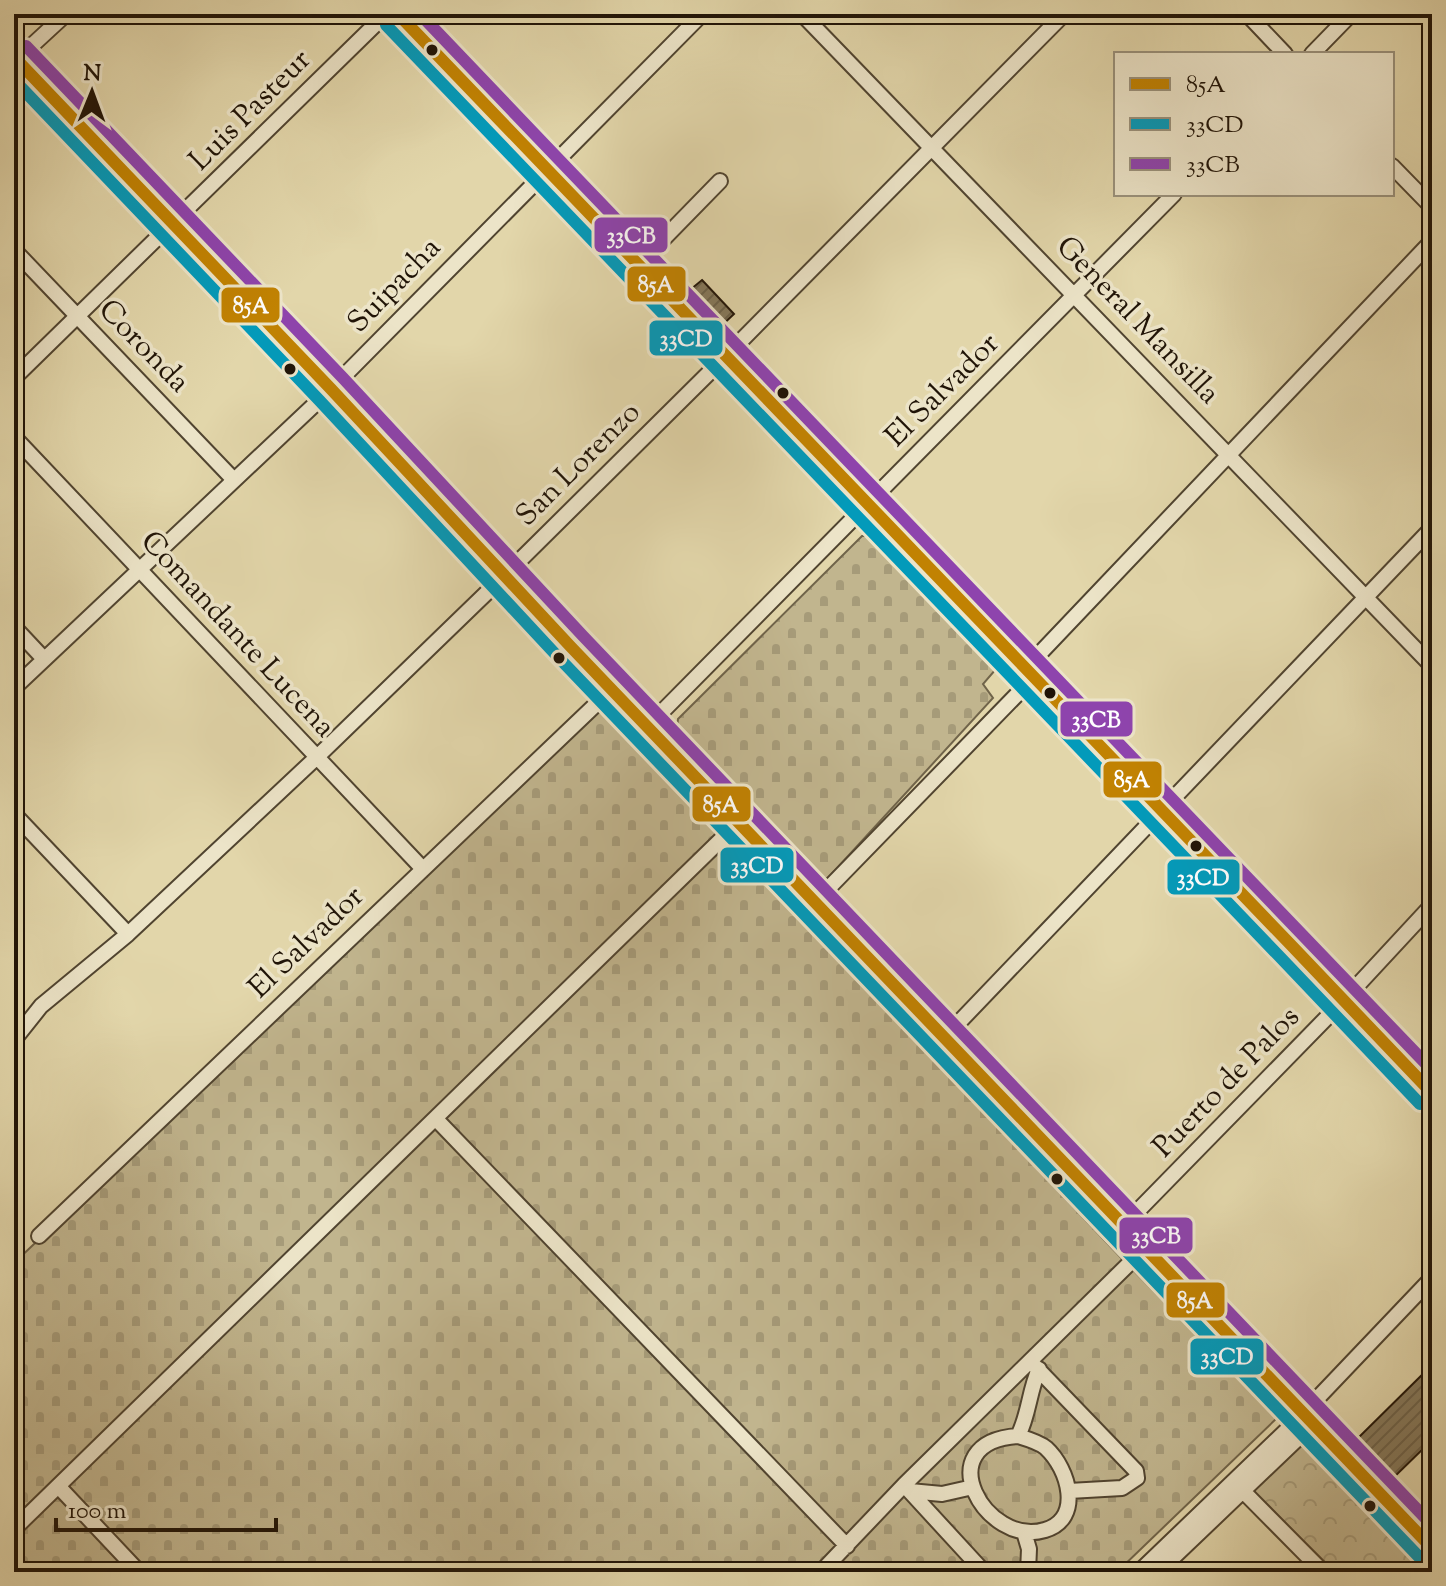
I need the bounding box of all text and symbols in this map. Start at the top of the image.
street label: Luis Pasteur [180,40,322,182]
unlabelled marker [424,42,440,58]
north arrow [52,52,132,132]
legend [1114,52,1394,196]
text: N [83,59,102,91]
text: 85A [1186,69,1226,103]
text: 33CD [1186,109,1244,143]
text: 33CB [1186,149,1240,183]
line badge: 33CB [593,216,669,254]
text: 33CB [606,222,656,254]
street label: General Mansilla [1045,227,1229,415]
street label: Suipacha [338,228,452,344]
line badge: 85A [626,265,687,303]
text: 85A [638,271,674,303]
line badge: 85A [220,286,281,324]
street label: Coronda [87,290,199,404]
text: 85A [233,292,269,324]
line badge: 33CD [648,319,724,357]
street label: El Salvador [876,324,1010,458]
text: 33CD [660,325,712,357]
unlabelled marker [282,361,298,377]
unlabelled marker [775,385,791,401]
street label: San Lorenzo [507,393,651,537]
street label: Comandante Lucena [129,522,345,748]
unlabelled marker [551,650,567,666]
unlabelled marker [1042,685,1058,701]
line badge: 33CB [1059,700,1134,738]
text: 33CB [1071,706,1121,738]
line badge: 85A [1102,760,1163,799]
text: 85A [1114,766,1150,798]
line badge: 85A [691,785,752,823]
text: 85A [703,791,739,823]
unlabelled marker [1188,838,1204,854]
line badge: 33CD [719,846,795,884]
text: 33CD [731,852,783,884]
line badge: 33CD [1166,858,1241,896]
text: 33CD [1177,864,1229,896]
street label: El Salvador [240,877,374,1009]
street label: Puerto de Palos [1144,998,1310,1168]
unlabelled marker [1049,1171,1065,1187]
line badge: 33CB [1118,1216,1194,1255]
text: 33CB [1131,1222,1181,1254]
line badge: 85A [1165,1281,1226,1319]
text: 85A [1177,1287,1213,1319]
line badge: 33CD [1189,1337,1265,1376]
text: 33CD [1201,1343,1253,1375]
scale bar [56,1482,276,1532]
text: 100 m [68,1495,126,1529]
unlabelled marker [1362,1498,1378,1514]

